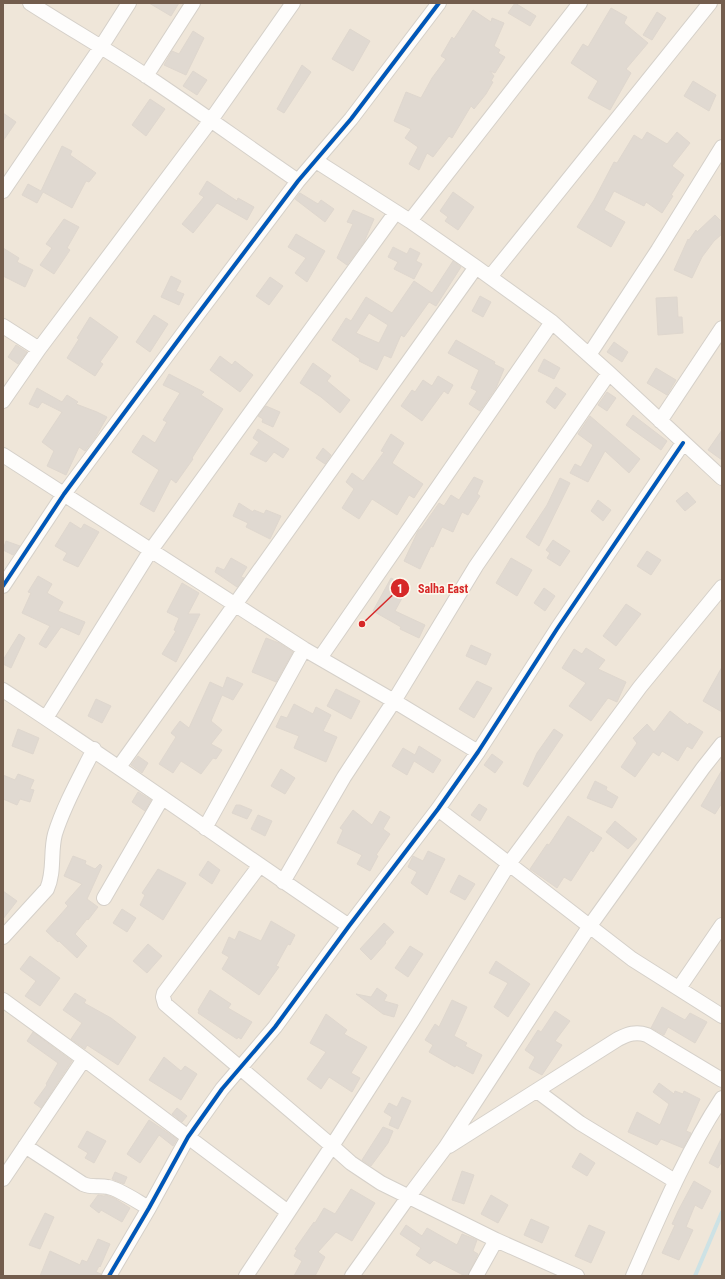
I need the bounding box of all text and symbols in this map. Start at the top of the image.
callout: Salha East [390,576,476,600]
text: 1 [397,582,403,596]
text: Salha East [418,582,468,596]

